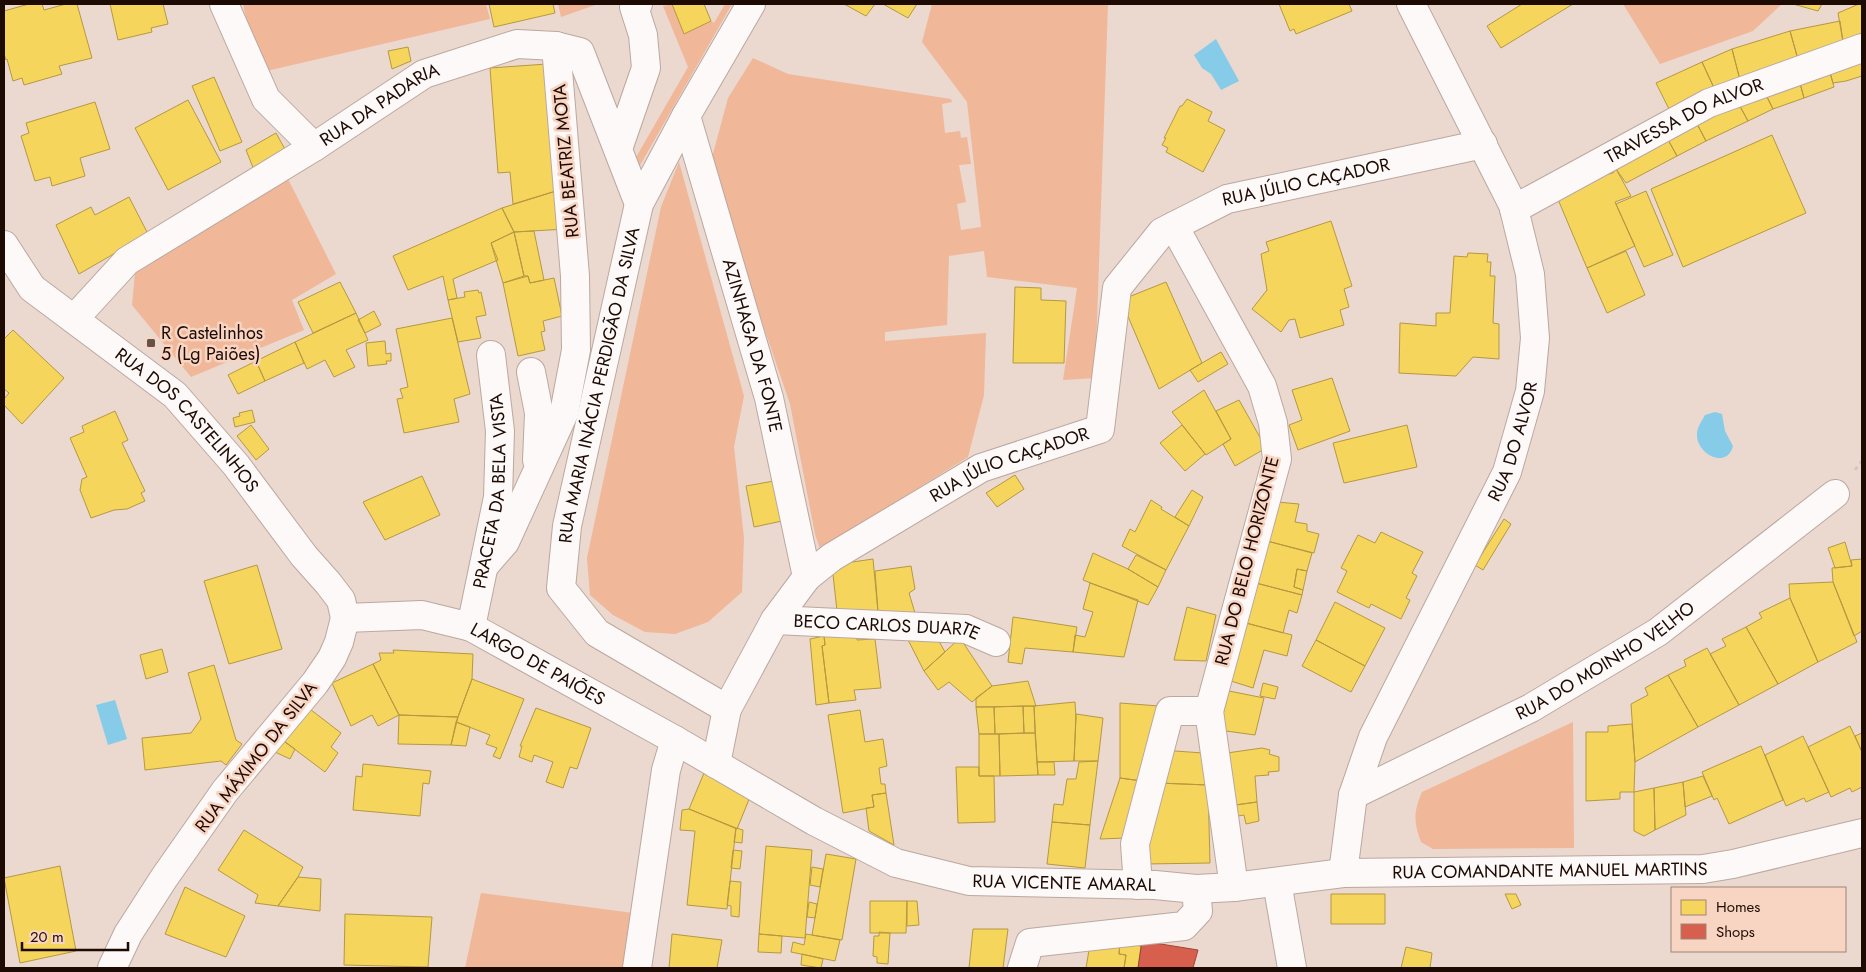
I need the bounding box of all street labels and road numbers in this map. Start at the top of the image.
street label: RUA DA PADARIA [315,57,443,153]
street label: TRAVESSA DO ALVOR [1600,72,1767,170]
street label: RUA BEATRIZ MOTA [546,83,586,239]
street label: RUA JÚLIO CAÇADOR [1220,151,1392,213]
street label: RUA MARIA INÁCIA PERDIGÃO DA SILVA [552,224,647,544]
street label: AZINHAGA DA FONTE [716,256,789,435]
street label: RUA DOS CASTELINHOS [110,342,265,498]
street label: RUA DO ALVOR [1481,381,1544,506]
street label: PRACETA DA BELA VISTA [466,392,513,591]
street label: RUA JÚLIO CAÇADOR [925,420,1092,509]
street label: RUA DO BELO HORIZONTE [1208,454,1286,668]
street label: RUA DO MOINHO VELHO [1511,595,1700,727]
street label: BECO CARLOS DUARTE [793,608,984,647]
street label: LARGO DE PAIÕES [466,616,610,712]
street label: RUA MÁXIMO DA SILVA [189,676,323,838]
street label: RUA COMANDANTE MANUEL MARTINS [1392,856,1708,885]
street label: RUA VICENTE AMARAL [972,868,1156,898]

